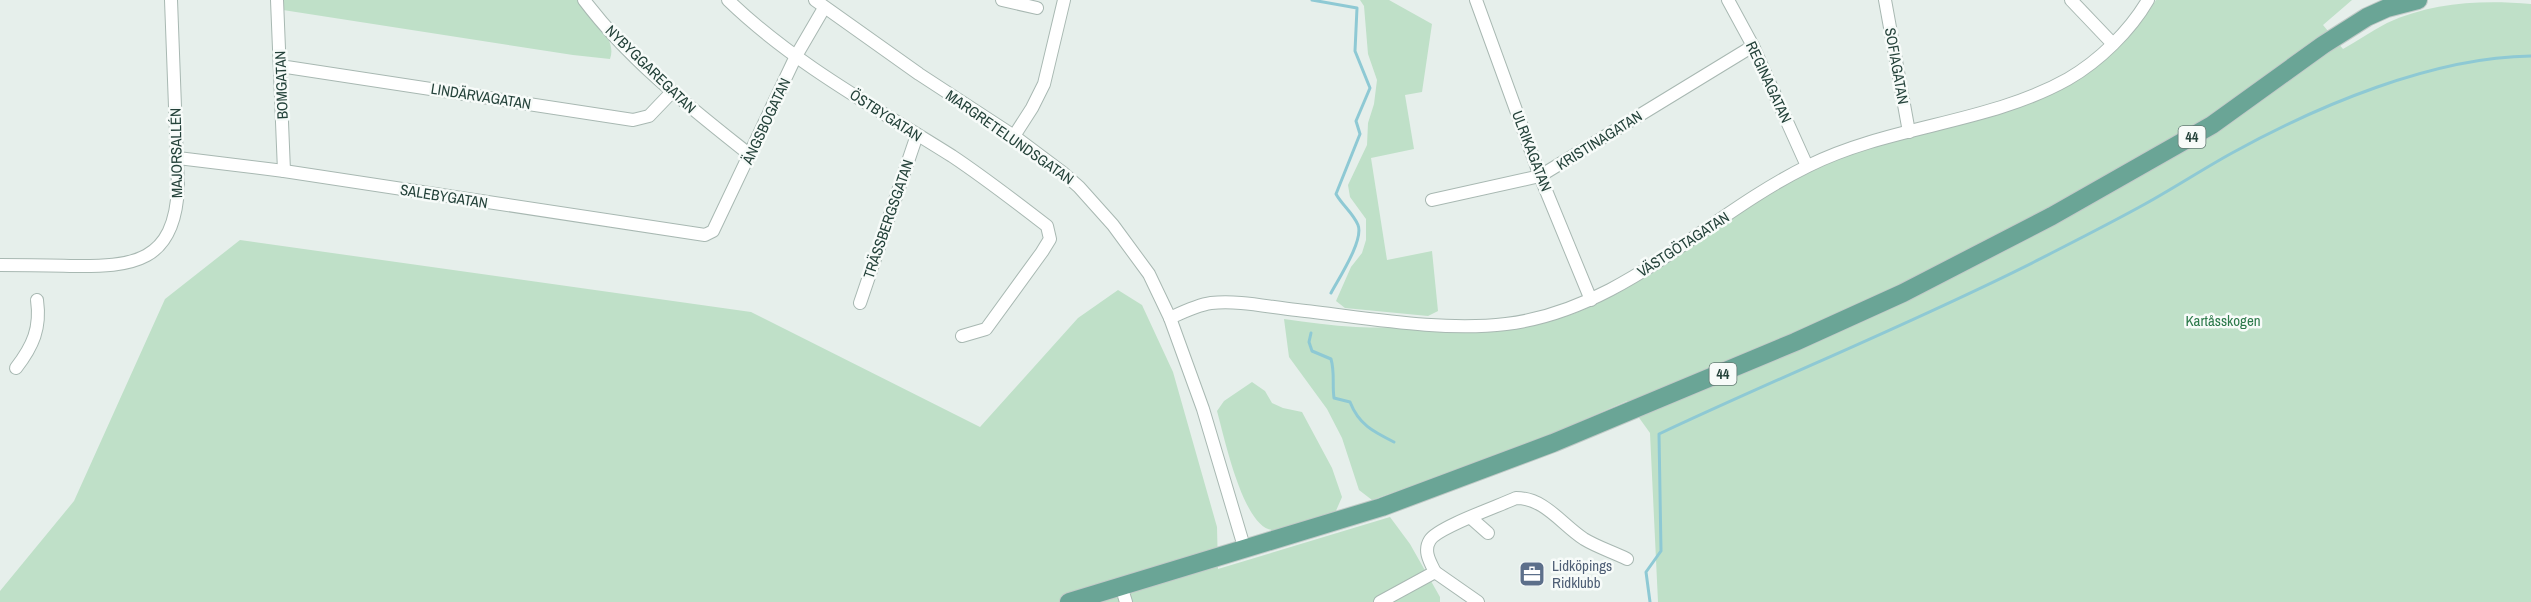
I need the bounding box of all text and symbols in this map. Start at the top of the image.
street label: NYBYGGAREGATAN [601,20,701,118]
street label: SOFIAGATAN [1880,26,1914,106]
street label: REGINAGATAN [1741,38,1797,126]
street label: BOMGATAN [269,50,293,120]
street label: ÄNGSBOGATAN [736,74,795,169]
street label: LINDÄRVAGATAN [429,78,533,114]
street label: ÖSTBYGATAN [846,84,926,146]
street label: MARGRETELUNDSGATAN [942,85,1078,189]
street label: KRISTINAGATAN [1552,105,1646,175]
street label: MAJORSALLÉN [165,108,187,198]
street label: ULRIKAGATAN [1507,108,1557,194]
road number: 44 [2178,126,2206,148]
street label: TRÄSSBERGSGATAN [858,157,918,281]
street label: SALEBYGATAN [399,179,489,213]
street label: VÄSTGÖTAGATAN [1633,206,1733,282]
park label: Kartåsskogen [2185,310,2261,331]
road number: 44 [1710,363,1736,385]
place label: Lidköpings Ridklubb [1552,555,1612,593]
office icon: Lidköpings Ridklubb [1517,559,1547,589]

